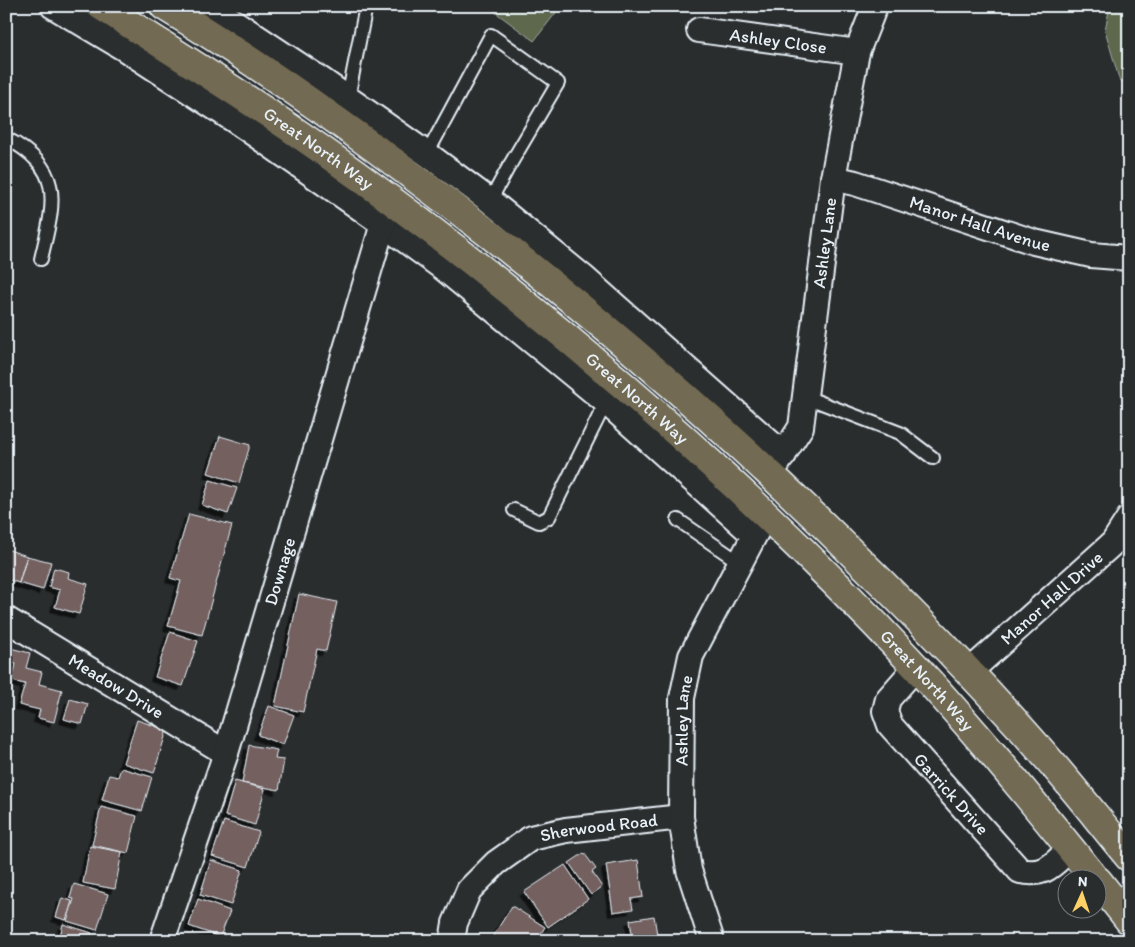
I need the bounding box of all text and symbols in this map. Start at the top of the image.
street label: Ashley Close [728,23,828,59]
street label: Great North Way [259,102,378,195]
street label: Manor Hall Avenue [907,191,1053,256]
street label: Ashley Lane [808,196,841,289]
street label: Great North Way [581,347,694,449]
street label: Downage [259,535,300,608]
street label: Manor Hall Drive [996,546,1107,650]
street label: Great North Way [875,625,979,736]
street label: Meadow Drive [64,649,168,723]
street label: Ashley Lane [670,673,698,766]
street label: Garrick Drive [909,748,994,839]
street label: Sherwood Road [538,809,659,847]
north arrow [1058,870,1108,920]
text: N [1077,873,1088,890]

